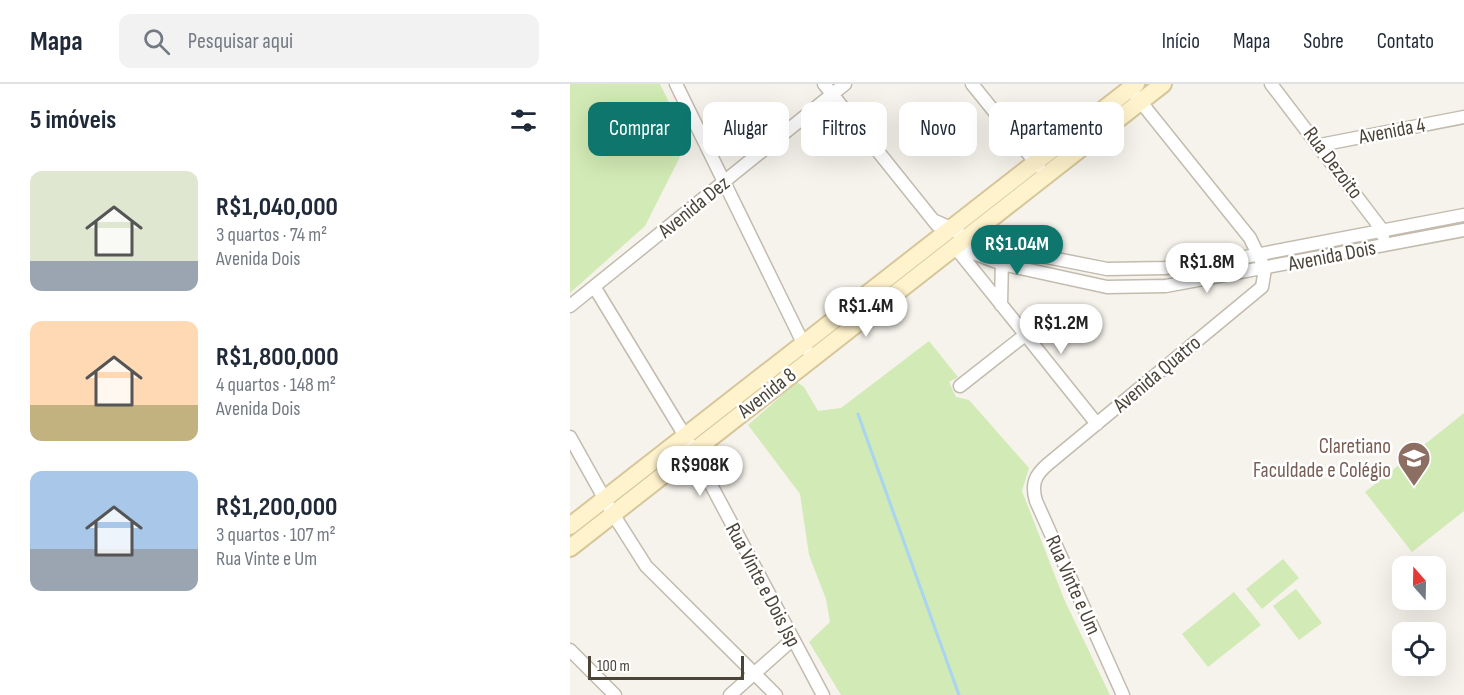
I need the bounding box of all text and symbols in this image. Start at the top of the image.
search box [119,14,539,68]
text: Mapa [30,25,83,58]
icon: search [140,25,173,58]
text: Pesquisar aqui [188,28,293,55]
text: Início [1162,29,1200,54]
text: Mapa [1233,29,1270,54]
text: Sobre [1303,29,1344,54]
text: Contato [1377,29,1434,54]
chip: Comprar [588,102,691,156]
chip: Alugar [703,102,789,156]
chip: Filtros [801,102,887,156]
chip: Novo [899,102,977,156]
chip: Apartamento [989,102,1124,156]
icon: filters [507,104,540,137]
text: 5 imóveis [30,105,116,136]
street label: Avenida 4 [1356,112,1427,150]
street label: Rua Dezoito [1298,122,1368,204]
street label: Avenida Dez [653,170,735,244]
text: R$1,040,000 [216,192,338,223]
icon: home [78,195,150,267]
text: 3 quartos · 74 m² [216,223,327,247]
pin: R$1.04M [962,225,1072,276]
text: R$1.04M [985,232,1049,256]
street label: Avenida Dois [1285,235,1378,277]
pin: R$1.8M [1158,243,1256,294]
text: Avenida Dois [216,247,300,271]
text: R$1.8M [1180,250,1234,274]
pin: R$1.4M [817,287,915,338]
text: R$1.4M [839,294,893,318]
pin: R$1.2M [1012,304,1110,355]
text: R$1.2M [1034,311,1088,335]
street label: Avenida Quatro [1108,330,1206,418]
text: R$1,800,000 [216,342,339,373]
icon: home [78,345,150,417]
street label: Avenida 8 [732,362,801,424]
text: 4 quartos · 148 m² [216,373,336,397]
text: Avenida Dois [216,397,300,421]
place label: Claretiano Faculdade e Colégio [1253,434,1391,483]
school or university icon: Claretiano Faculdade e Colégio [1396,440,1432,487]
pin: R$908K [651,446,749,497]
text: R$908K [671,453,729,477]
text: R$1,200,000 [216,492,337,523]
icon: home [78,495,150,567]
street label: Rua Vinte e Dois Jsp [720,519,806,651]
text: 3 quartos · 107 m² [216,523,336,547]
street label: Rua Vinte e Um [1040,531,1106,639]
text: Rua Vinte e Um [216,547,317,571]
north arrow [1392,556,1446,610]
map controls [1392,556,1446,676]
button: locate [1392,622,1446,676]
scale bar [588,653,744,680]
text: 100 m [597,657,630,676]

